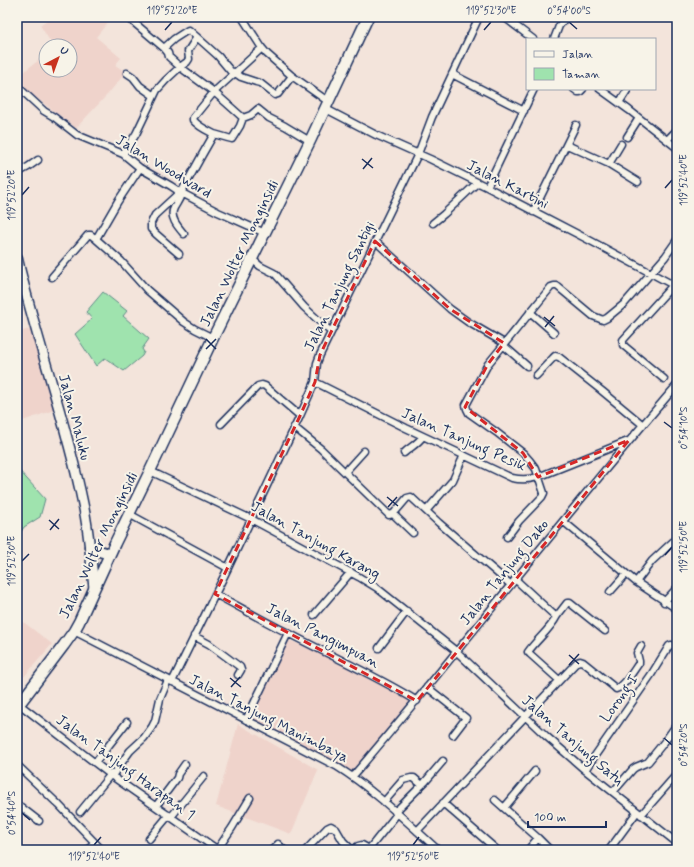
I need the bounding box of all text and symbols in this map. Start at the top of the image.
text: 119°52'20"E [147,4,198,18]
text: 119°52'30"E [466,4,516,18]
text: 0°54'00"S [547,4,591,18]
north arrow [38,38,78,78]
legend [526,38,656,90]
text: U [57,44,71,59]
text: Jalan [562,47,594,63]
text: Taman [562,67,601,83]
street label: Jalan Woodward [112,130,215,203]
text: 119°52'40"E [677,154,691,206]
street label: Jalan Kartini [463,156,552,214]
text: 119°52'20"E [5,169,19,220]
street label: Jalan Wolter Monginsidi [196,177,284,330]
street label: Jalan Tanjung Santigi [300,218,381,355]
street label: Jalan Maluku [53,372,95,463]
street label: Jalan Tanjung Pesik [398,403,530,478]
text: 0°54'10"S [677,406,691,449]
street label: Jalan Wolter Monginsidi [55,469,143,622]
street label: Jalan Tanjung Karang [247,497,384,586]
street label: Jalan Tanjung Dako [456,515,555,630]
text: 119°52'50"E [677,521,691,573]
text: 119°52'30"E [5,536,19,586]
street label: Jalan Pangimpuan [262,599,383,674]
street label: Jalan Tanjung Manimbaya [185,670,352,769]
street label: Lorong I [596,671,644,727]
street label: Jalan Tanjung Satu [516,691,628,792]
street label: Jalan Tanjung Harapan 1 [51,711,199,826]
text: 0°54'20"S [677,723,691,766]
text: 0°54'40"S [5,791,19,835]
scale bar [528,803,606,829]
text: 100 m [534,810,566,826]
text: 119°52'40"E [68,850,120,864]
text: 119°52'50"E [387,850,439,864]

